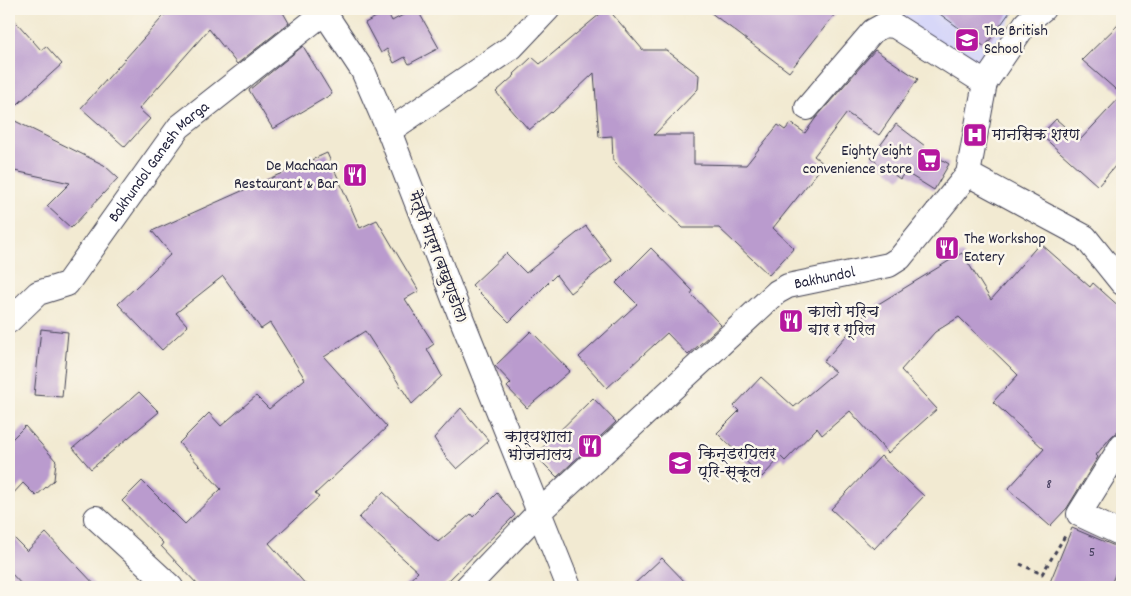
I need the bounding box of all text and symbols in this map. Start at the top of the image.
place label: The British School [984,20,1048,61]
school or university icon: The British School [954,27,980,53]
street label: Bakhundol Ganesh Marga [103,96,215,227]
hospital icon: मानसिक शरण [962,122,988,148]
place label: मानसिक शरण [991,124,1081,147]
place label: Eighty eight convenience store [803,140,912,181]
supermarket icon: Eighty eight convenience store [916,147,942,173]
place label: De Machaan Restaurant & Bar [234,155,338,196]
restaurant icon: De Machaan Restaurant & Bar [342,162,368,188]
street label: मैत्री मार्ग (बखुण्डोल) [401,187,473,326]
place label: The Workshop Eatery [964,228,1046,269]
restaurant icon: The Workshop Eatery [934,235,960,261]
street label: Bakhundol [792,261,857,296]
place label: कालो मरिच बार र ग्रिल [807,301,880,342]
restaurant icon: कालो मरिच बार र ग्रिल [778,308,804,334]
place label: कार्यशाला भोजनालय [504,426,573,467]
restaurant icon: कार्यशाला भोजनालय [577,433,603,459]
place label: किन्डरपिलर प्रि-स्कूल [697,443,776,484]
school or university icon: किन्डरपिलर प्रि-स्कूल [667,450,693,476]
house number: 8 [1046,475,1052,495]
house number: 5 [1089,543,1095,563]

